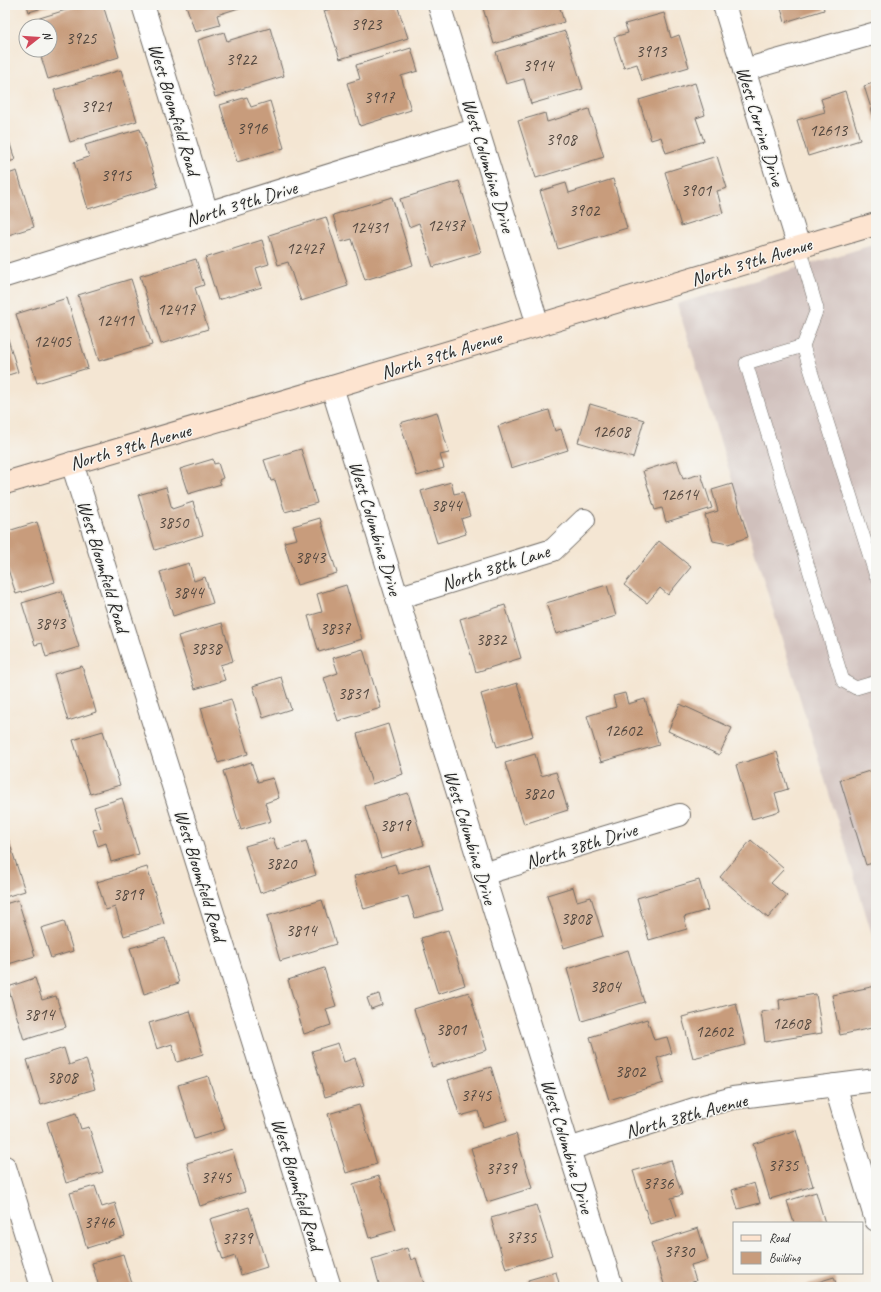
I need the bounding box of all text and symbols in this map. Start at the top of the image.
house number: 3923 [351,14,383,35]
north arrow [18,18,58,58]
house number: 3925 [66,28,98,49]
text: N [40,30,56,42]
street label: West Bloomfield Road [143,40,207,181]
house number: 3913 [636,41,668,62]
house number: 3922 [226,49,258,70]
house number: 3914 [523,55,556,76]
street label: West Corrine Drive [730,64,790,191]
house number: 3917 [364,87,396,108]
street label: West Columbine Drive [456,95,520,237]
house number: 3921 [81,96,113,117]
house number: 3916 [237,118,269,139]
house number: 12613 [809,120,848,141]
house number: 3908 [546,129,579,150]
house number: 3915 [101,165,133,186]
street label: North 39th Drive [183,175,302,232]
house number: 3901 [681,180,713,201]
house number: 3902 [569,200,601,221]
house number: 12437 [427,215,466,236]
house number: 12431 [350,217,389,238]
street label: North 39th Avenue [688,232,816,292]
house number: 12427 [286,238,325,259]
house number: 12417 [157,299,196,320]
house number: 12411 [96,310,135,331]
street label: North 39th Avenue [378,325,506,385]
house number: 12405 [33,331,72,352]
street label: North 39th Avenue [67,418,195,476]
house number: 12608 [592,421,632,442]
street label: West Columbine Drive [343,458,407,600]
house number: 12614 [660,484,700,505]
house number: 3844 [431,495,464,516]
street label: West Bloomfield Road [72,497,136,638]
house number: 3850 [158,512,190,533]
street label: North 38th Lane [438,539,554,597]
house number: 3843 [295,547,327,568]
house number: 3844 [173,582,206,603]
house number: 3843 [35,613,67,634]
house number: 3837 [320,618,352,639]
house number: 3832 [476,629,508,650]
house number: 3838 [191,638,224,659]
house number: 3831 [338,683,370,704]
house number: 12602 [604,720,643,741]
street label: West Columbine Drive [438,767,502,909]
house number: 3820 [523,783,555,804]
street label: West Bloomfield Road [169,806,233,947]
house number: 3819 [380,815,412,836]
street label: North 38th Drive [523,817,642,874]
house number: 3820 [266,853,298,874]
house number: 3819 [113,884,145,905]
house number: 3808 [561,908,594,929]
house number: 3814 [286,920,319,941]
house number: 3804 [590,976,623,997]
house number: 3814 [24,1004,57,1025]
house number: 12608 [772,1013,812,1034]
house number: 3801 [436,1019,468,1040]
house number: 12602 [695,1021,734,1042]
house number: 3802 [615,1061,647,1082]
house number: 3808 [47,1067,80,1088]
street label: West Columbine Drive [535,1076,599,1218]
house number: 3745 [461,1085,493,1106]
street label: North 38th Avenue [623,1088,751,1144]
street label: West Bloomfield Road [266,1115,330,1256]
house number: 3735 [768,1155,800,1176]
house number: 3739 [486,1158,518,1179]
house number: 3745 [201,1167,233,1188]
house number: 3736 [643,1173,675,1194]
house number: 3746 [84,1212,116,1233]
legend [733,1222,863,1274]
house number: 3735 [506,1227,538,1248]
house number: 3739 [222,1228,254,1249]
text: Road [769,1230,791,1246]
house number: 3730 [664,1241,696,1262]
text: Building [769,1250,801,1266]

